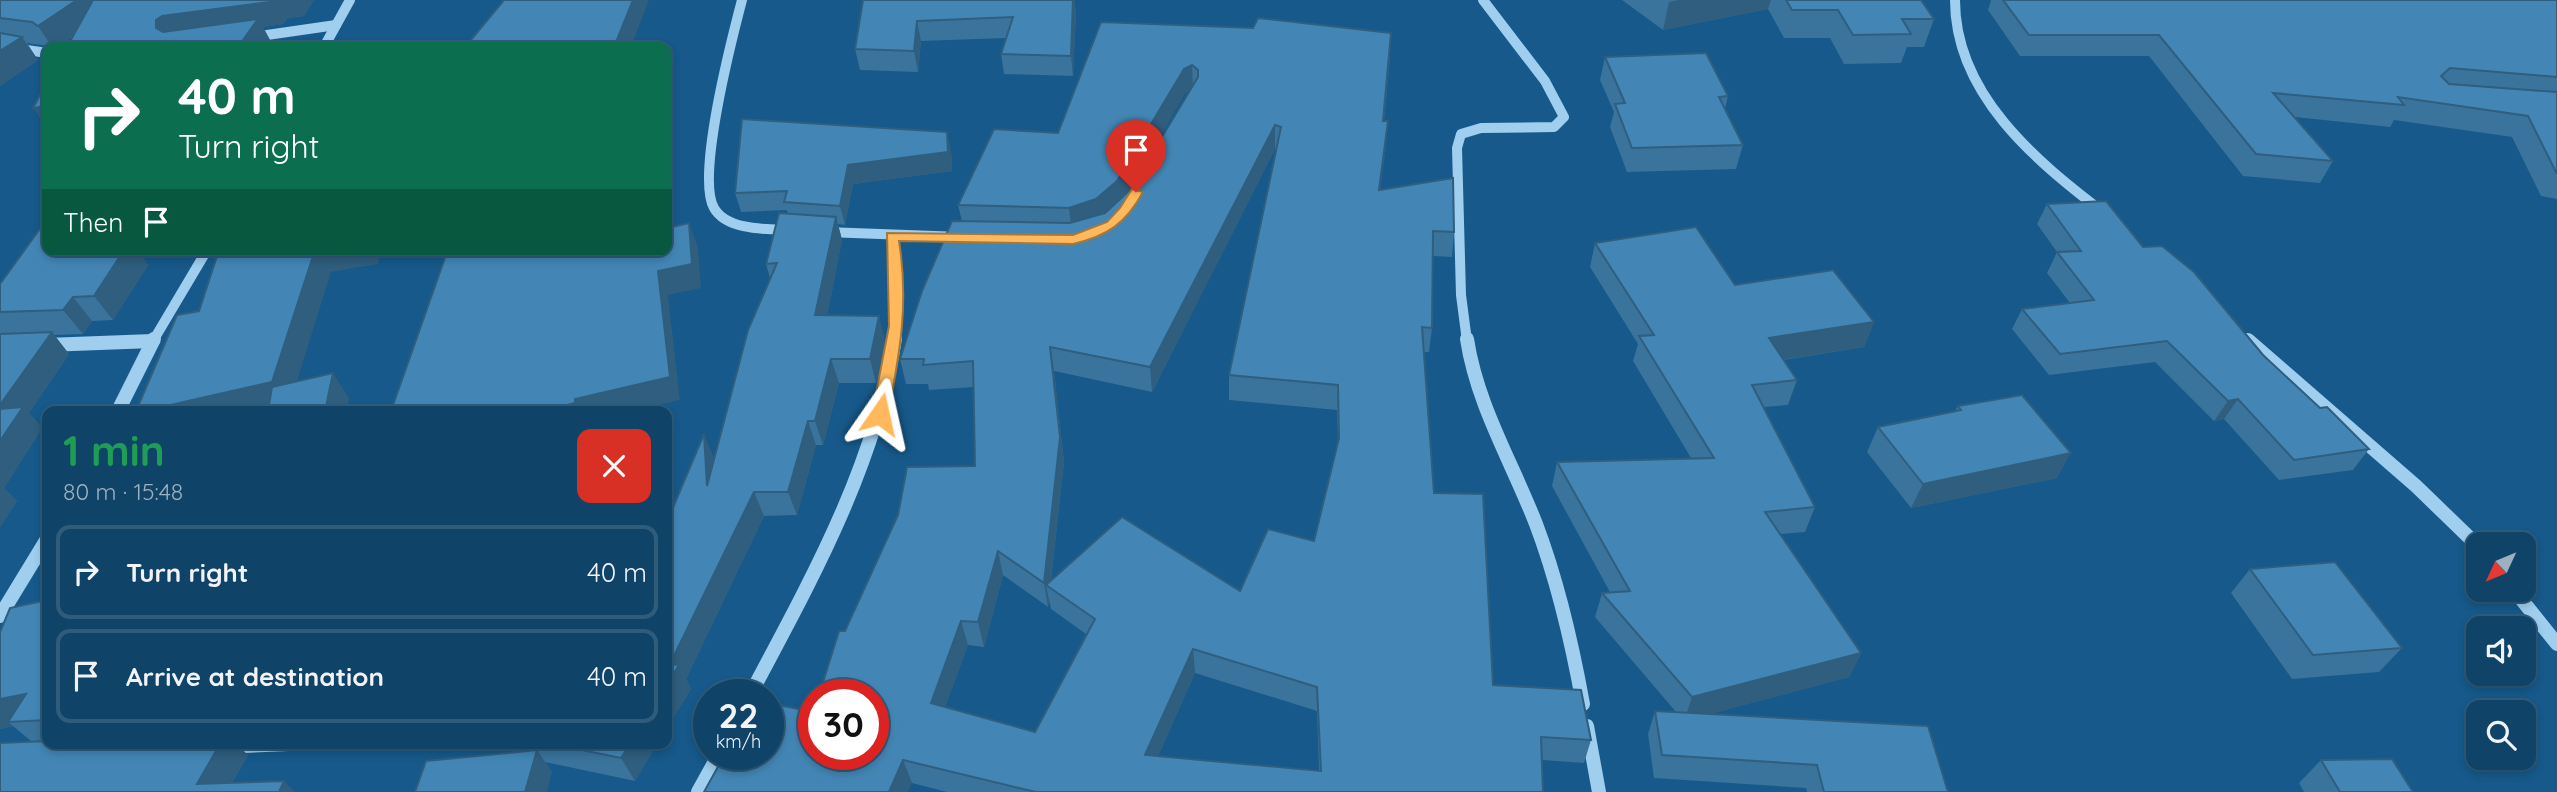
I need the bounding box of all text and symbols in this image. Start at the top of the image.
text: 40 m [178,65,296,126]
icon: right [63,70,154,161]
pin [1106,120,1166,192]
text: Turn right [178,126,319,166]
icon: arrive [1117,131,1155,169]
icon: arrive [137,203,175,241]
text: Then [63,206,123,239]
position arrow [843,377,917,451]
text: 1 min [63,424,165,477]
button: close [577,429,651,503]
text: 80 m · 15:48 [63,477,183,506]
north arrow [2466,532,2536,602]
map controls [2466,532,2536,770]
icon: right [67,553,105,591]
text: Turn right [126,556,248,589]
text: 40 m [587,556,647,589]
button: sound [2466,616,2536,686]
icon: arrive [67,657,105,695]
text: Arrive at destination [126,660,384,693]
text: 40 m [587,660,647,693]
speed limit sign: 30 [798,679,889,770]
text: 22 [719,693,758,737]
button: search [2466,700,2536,770]
text: km/h [716,730,761,753]

